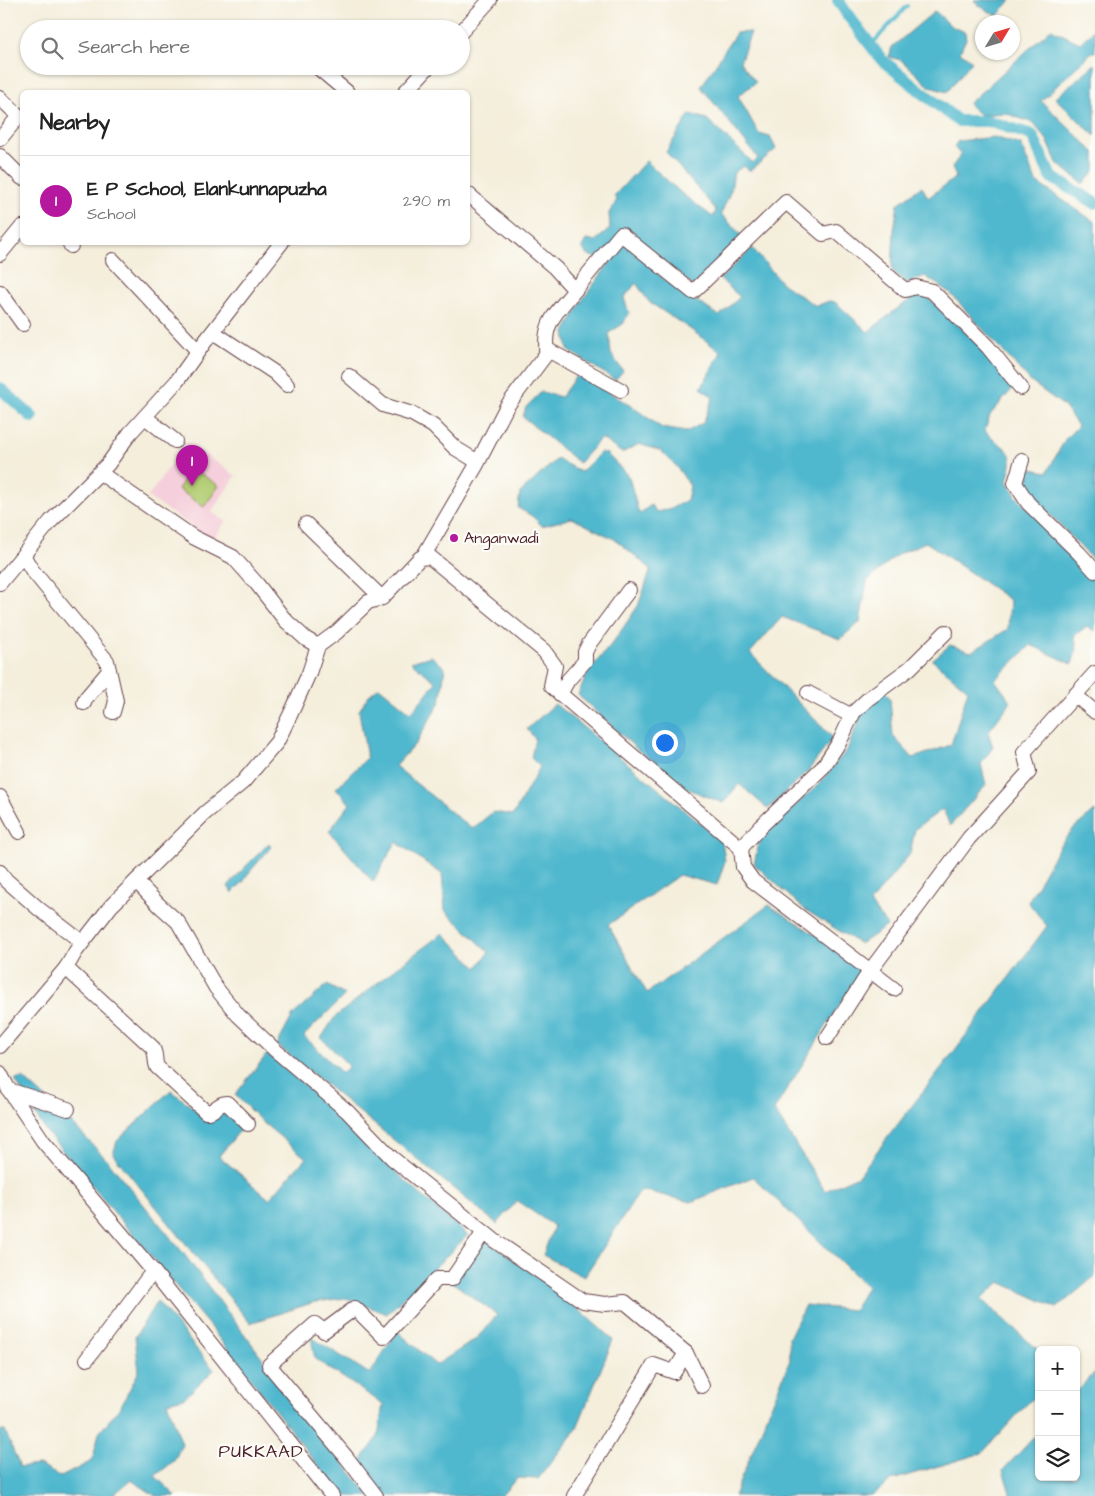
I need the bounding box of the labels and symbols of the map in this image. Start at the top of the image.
north arrow [975,15,1020,60]
pin: 1 [176,445,208,486]
place label: Anganwadi [464,527,539,550]
marker: Anganwadi [448,532,460,544]
your location [652,730,678,756]
district label: PUKKAAD [218,1439,304,1464]

